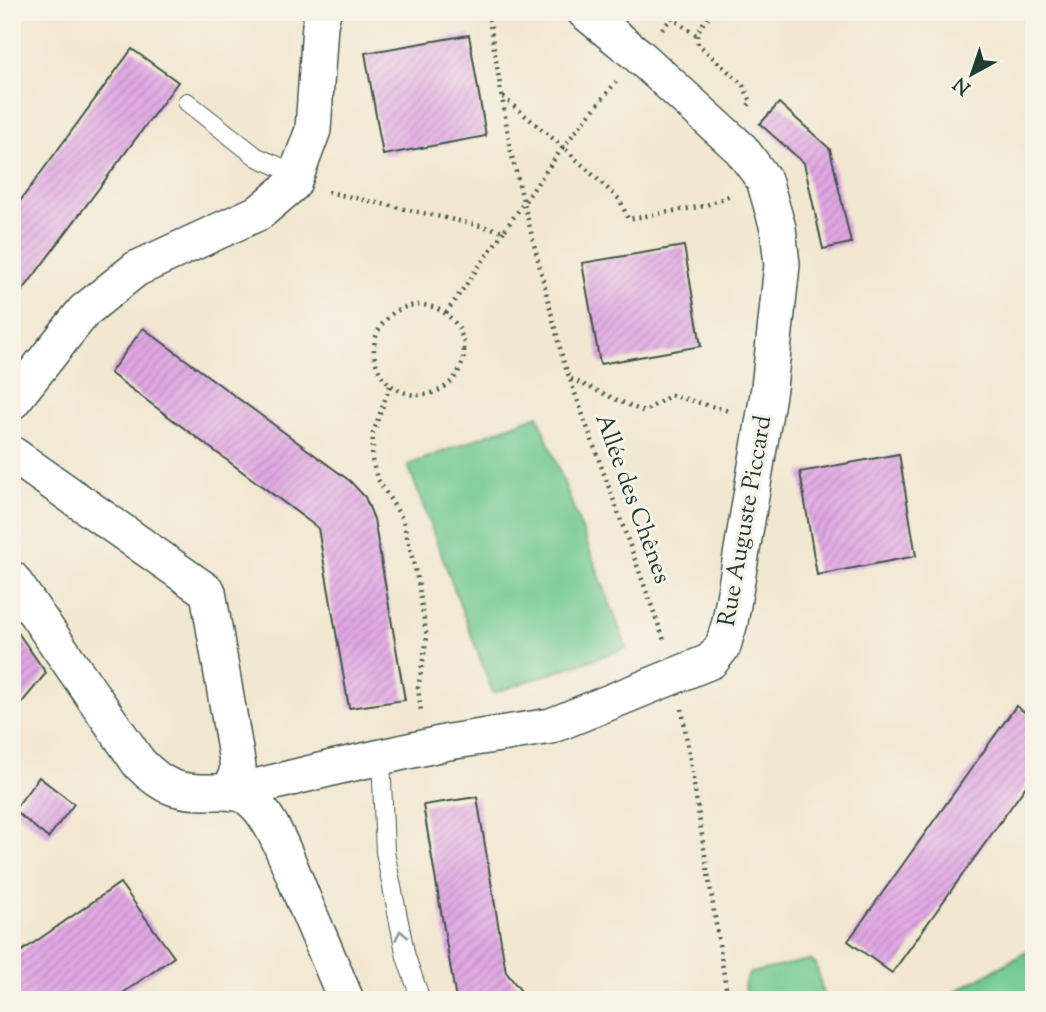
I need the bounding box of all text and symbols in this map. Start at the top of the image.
north arrow [937,38,1007,108]
text: N [948,70,977,100]
street label: Allée des Chênes [586,409,678,589]
street label: Rue Auguste Piccard [711,412,781,629]
one-way arrow [395,929,410,941]

